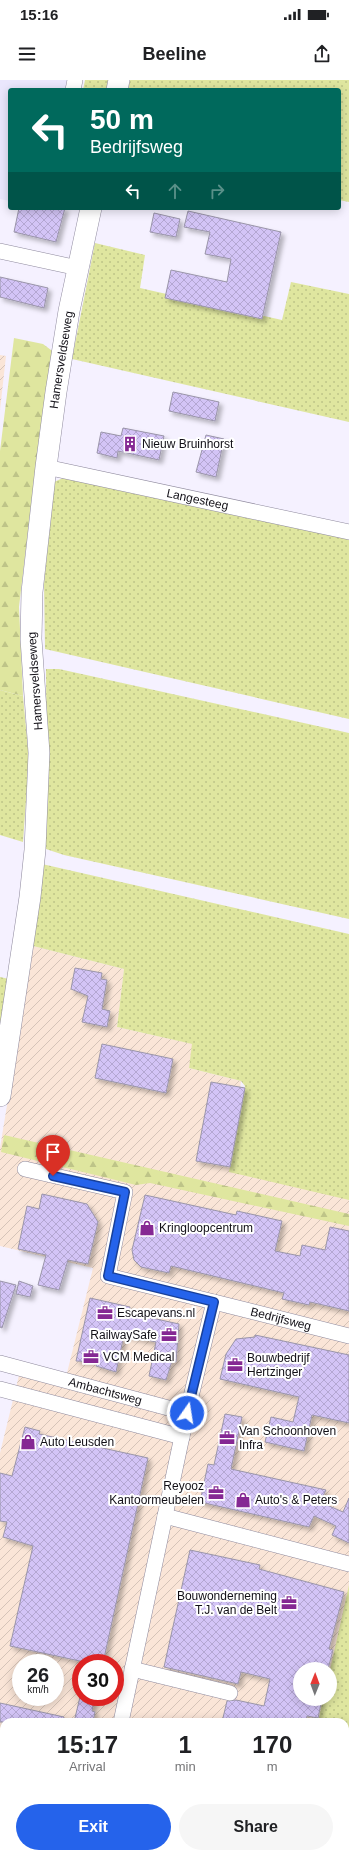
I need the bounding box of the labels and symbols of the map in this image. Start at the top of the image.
street label: Hamersveldseweg [47,310,76,410]
building icon: Nieuw Bruinhorst [121,435,139,453]
place label: Nieuw Bruinhorst [142,437,234,451]
street label: Langesteeg [165,486,230,513]
street label: Hamersveldseweg [25,631,45,731]
pin [36,1135,70,1176]
shop icon: Kringloopcentrum [138,1219,156,1237]
place label: Kringloopcentrum [159,1221,253,1235]
office icon: Escapevans.nl [96,1304,114,1322]
street label: Bedrijfsweg [249,1304,313,1333]
place label: Escapevans.nl [117,1306,195,1320]
office icon: RailwaySafe [160,1326,178,1344]
place label: RailwaySafe [90,1328,157,1342]
office icon: VCM Medical [82,1348,100,1366]
place label: VCM Medical [103,1350,174,1364]
place label: Bouwbedrijf Hertzinger [247,1351,310,1379]
office icon: Bouwbedrijf Hertzinger [226,1356,244,1374]
street label: Ambachtsweg [67,1375,144,1408]
position arrow [166,1392,208,1434]
place label: Van Schoonhoven Infra [239,1424,336,1452]
office icon: Van Schoonhoven Infra [218,1429,236,1447]
shop icon: Auto Leusden [19,1433,37,1451]
place label: Auto Leusden [40,1435,114,1449]
place label: Reyooz Kantoormeubelen [109,1479,204,1507]
office icon: Reyooz Kantoormeubelen [207,1484,225,1502]
shop icon: Auto's & Peters [234,1491,252,1509]
place label: Auto's & Peters [255,1493,337,1507]
place label: Bouwonderneming T.J. van de Belt [177,1589,278,1617]
office icon: Bouwonderneming T.J. van de Belt [280,1594,298,1612]
speed limit sign: 30 [72,1654,124,1706]
north arrow [293,1662,337,1706]

